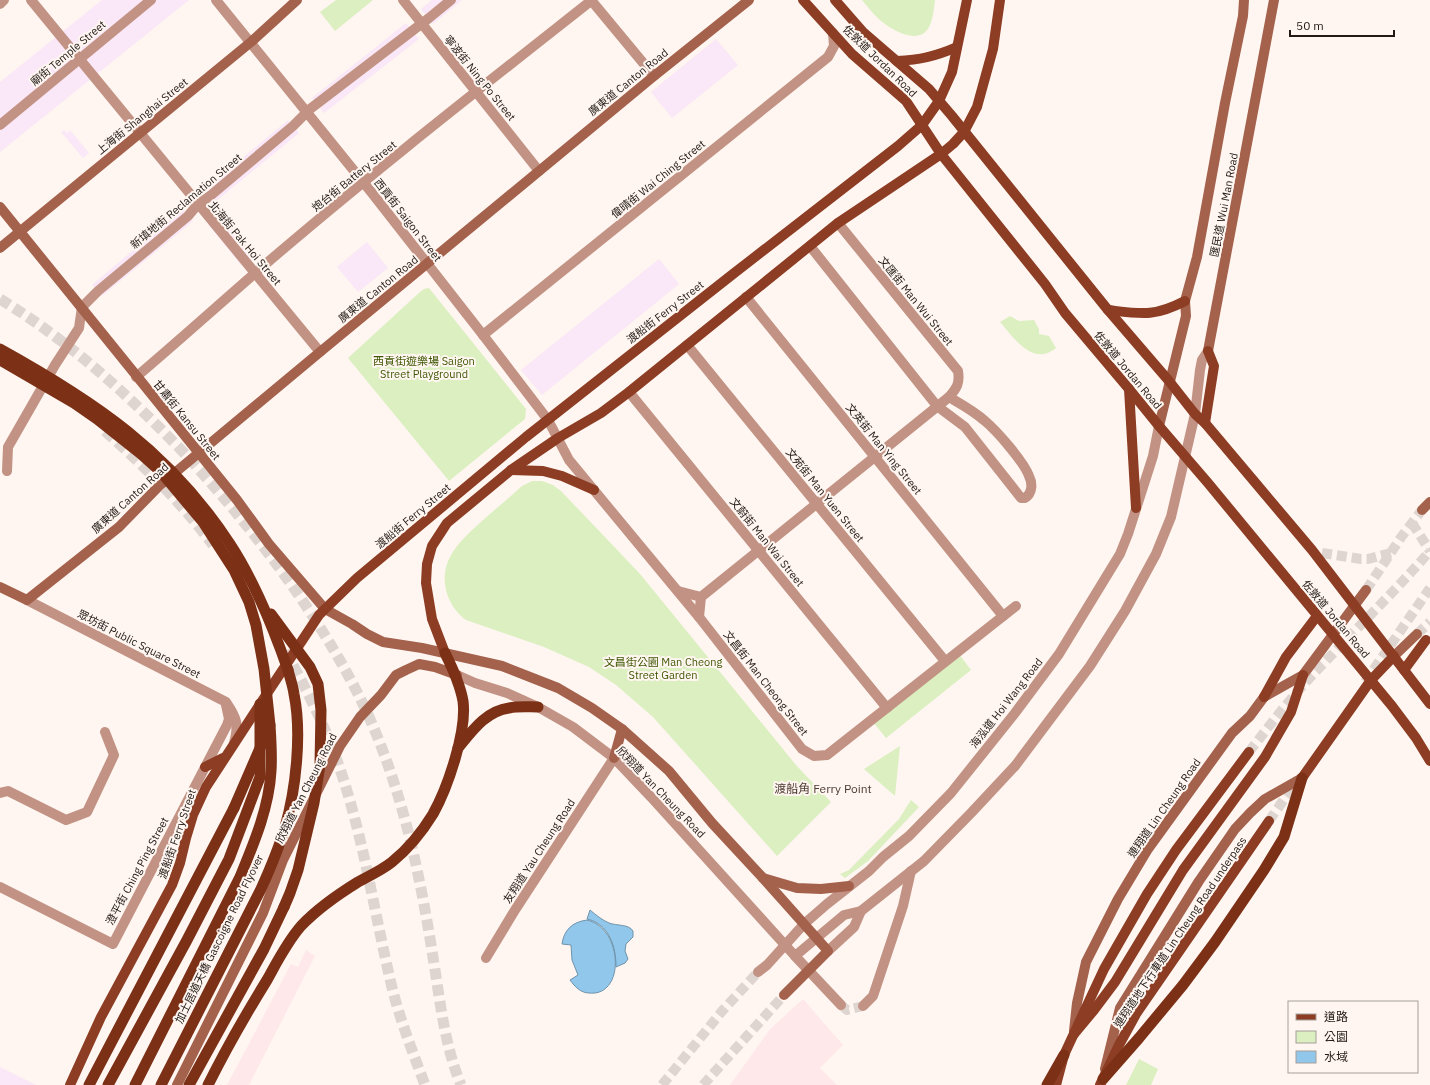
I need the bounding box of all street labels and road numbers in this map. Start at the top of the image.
street label: 廟街 Temple Street [27,17,109,89]
street label: 佐敦道 Jordan Road [840,22,920,100]
street label: 寧波街 Ning Po Street [441,32,519,124]
street label: 廣東道 Canton Road [585,46,671,118]
street label: 上海街 Shanghai Street [93,75,191,157]
street label: 偉晴街 Wai Ching Street [608,137,708,221]
street label: 炮台街 Battery Street [309,138,399,214]
street label: 新填地街 Reclamation Street [127,150,245,252]
street label: 匯民道 Wui Man Road [1207,152,1241,258]
street label: 西貢街 Saigon Street [371,176,445,264]
street label: 北海街 Pak Hoi Street [206,198,284,288]
street label: 廣東道 Canton Road [335,253,421,325]
street label: 文匯街 Man Wui Street [876,254,956,349]
street label: 渡船街 Ferry Street [624,277,706,346]
street label: 佐敦道 Jordan Road [1091,328,1165,412]
street label: 甘肅街 Kansu Street [150,377,224,463]
street label: 文英街 Man Ying Street [843,401,925,497]
street label: 文苑街 Man Yuen Street [783,445,867,545]
street label: 廣東道 Canton Road [89,460,171,536]
street label: 渡船街 Ferry Street [373,480,454,552]
street label: 文蔚街 Man Wai Street [727,495,807,589]
street label: 佐敦道 Jordan Road [1299,577,1373,661]
street label: 眾坊街 Public Square Street [75,607,203,681]
street label: 文昌街 Man Cheong Street [721,628,811,738]
street label: 海泓道 Hoi Wang Road [967,655,1045,751]
street label: 欣翔道 Yan Cheung Road [272,731,340,845]
street label: 欣翔道 Yan Cheung Road [614,743,708,841]
street label: 連翔道 Lin Cheung Road [1124,756,1204,860]
street label: 渡船街 Ferry Street [155,787,199,881]
street label: 友翔道 Yau Cheung Road [500,796,578,906]
street label: 澄平街 Ching Ping Street [103,814,171,927]
street label: 連翔道地下行車道 Lin Cheung Road underpass [1111,834,1249,1030]
street label: 加士居道天橋 Gascoigne Road Flyover [172,852,266,1026]

